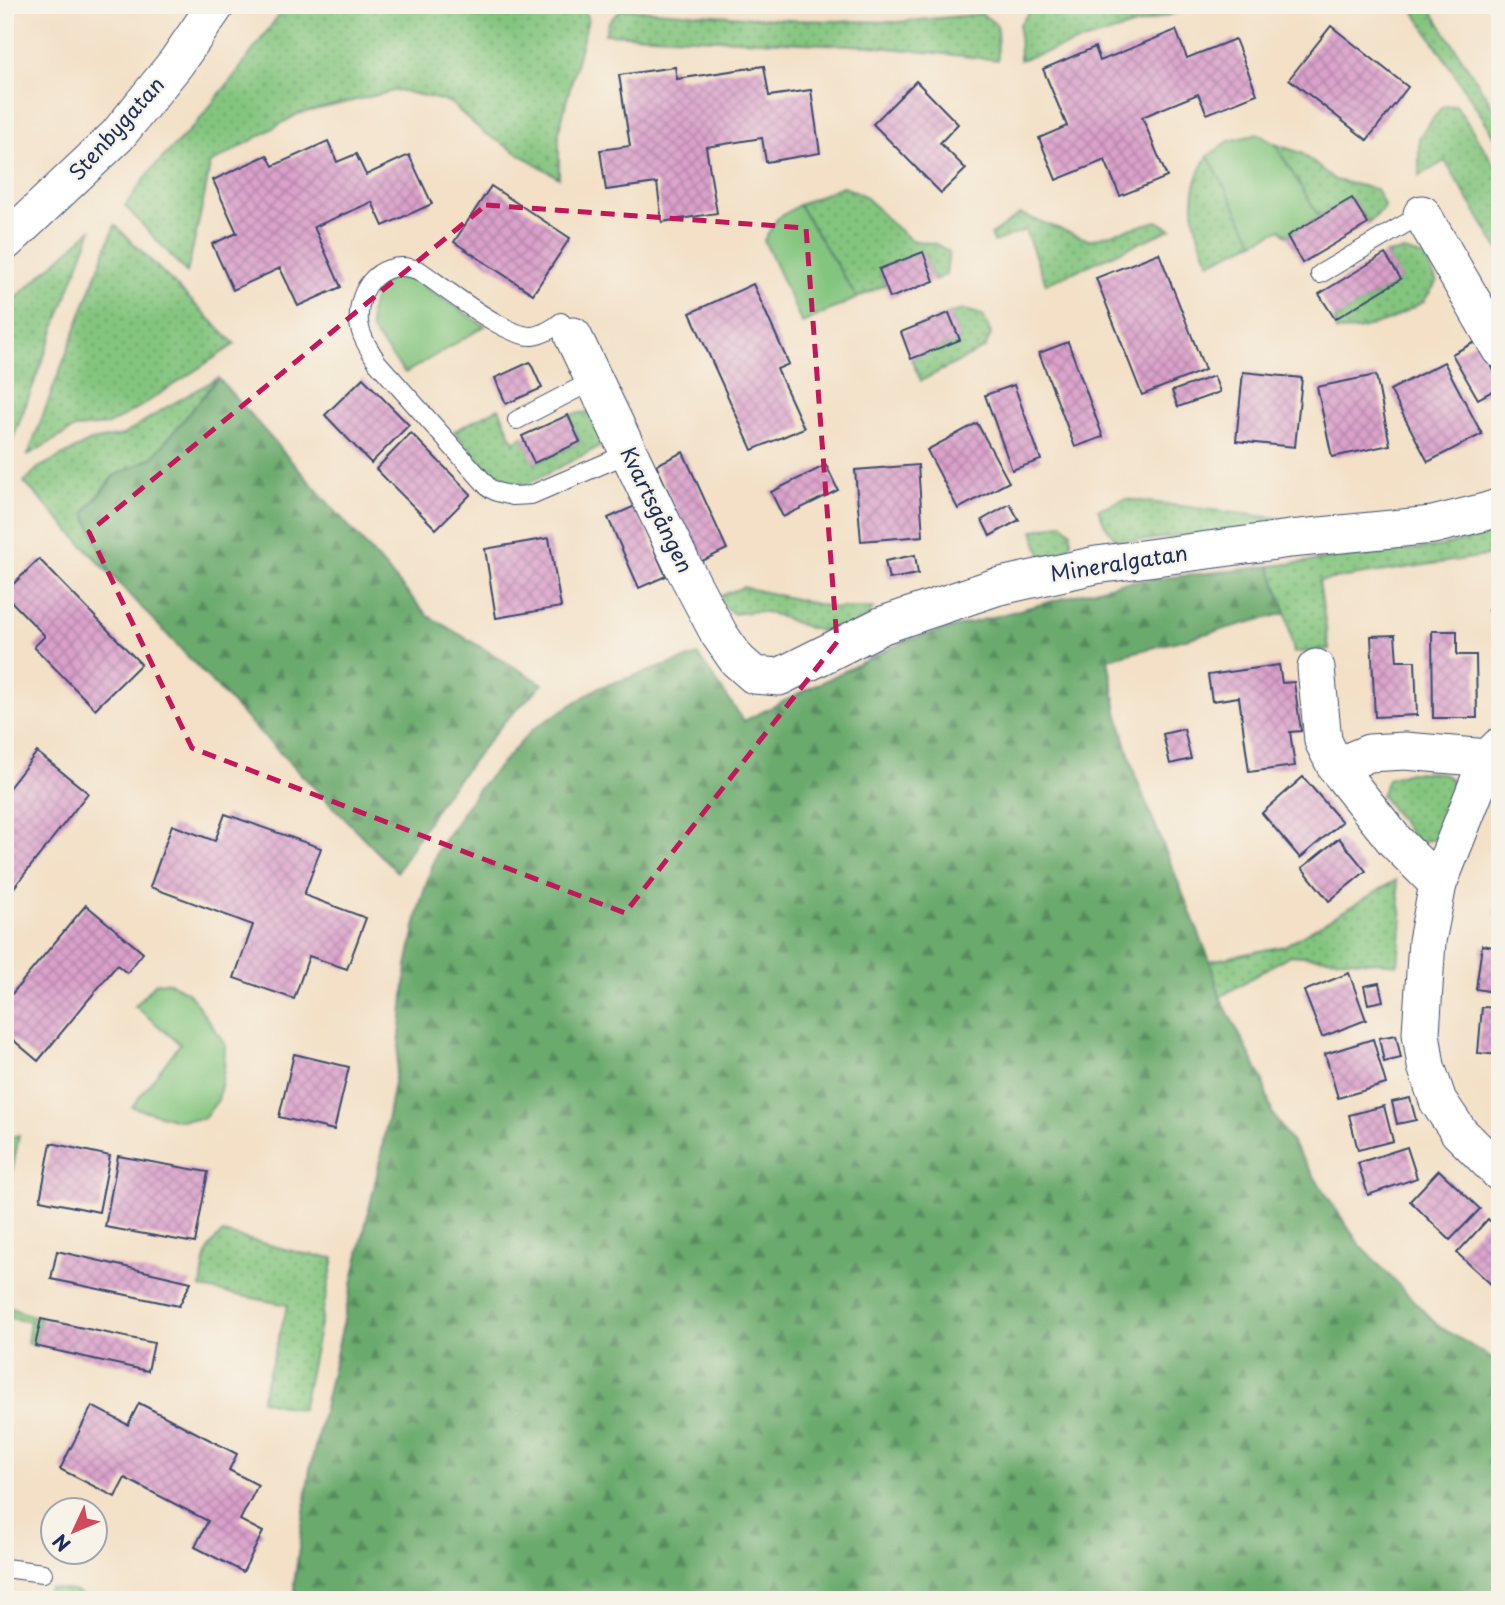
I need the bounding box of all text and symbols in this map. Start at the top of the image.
street label: Stenbygatan [60,69,171,187]
street label: Kvartsgången [613,440,702,578]
street label: Mineralgatan [1048,535,1190,589]
north arrow [38,1496,108,1566]
text: N [46,1528,76,1559]

